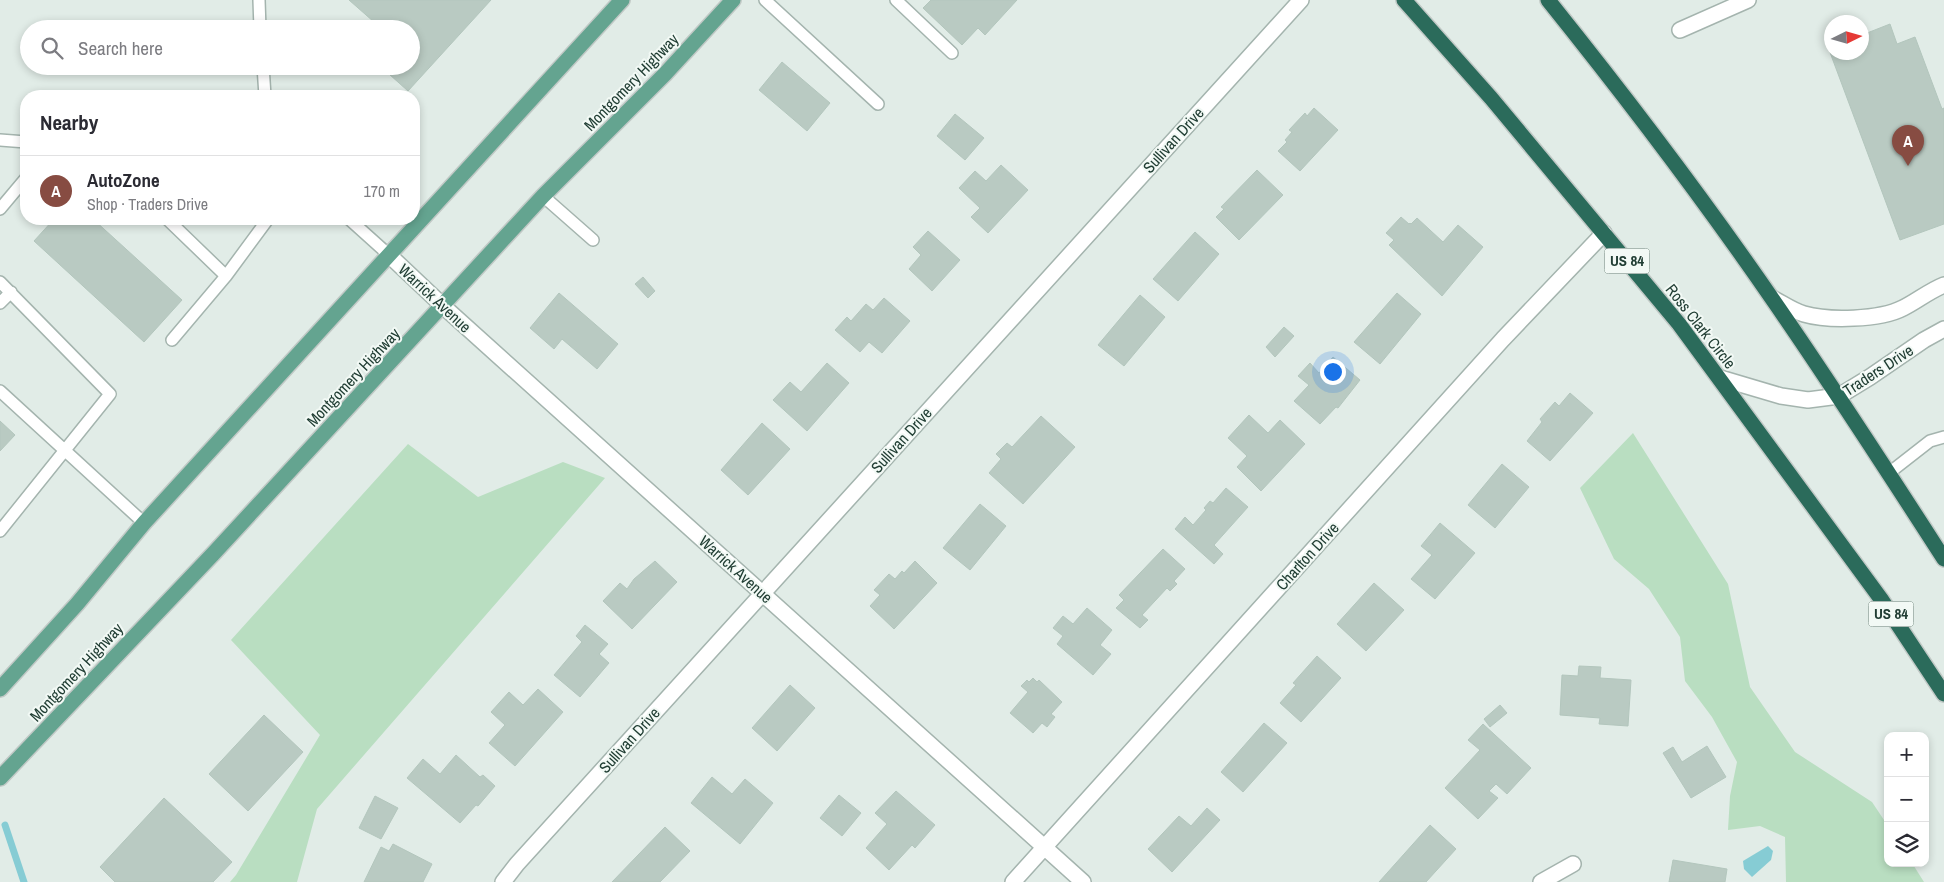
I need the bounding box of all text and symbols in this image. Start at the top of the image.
north arrow [1824,15,1869,60]
search box [20,20,420,75]
street label: Montgomery Highway [579,28,684,136]
icon: search [38,34,66,62]
text: Search here [78,35,163,61]
street label: Sullivan Drive [1138,102,1208,178]
text: Nearby [40,108,98,137]
pin: A [1892,125,1924,166]
text: AutoZone [87,167,160,193]
text: A [51,180,61,202]
text: 170 m [364,180,400,202]
text: Shop · Traders Drive [87,193,208,215]
road number: US 84 [1604,248,1650,274]
street label: Warrick Avenue [394,259,476,337]
street label: Ross Clark Circle [1661,279,1741,373]
street label: Montgomery Highway [301,323,405,431]
street label: Traders Drive [1839,339,1917,401]
your location [1320,359,1346,385]
street label: Sullivan Drive [866,402,936,478]
street label: Charlton Drive [1271,517,1343,595]
street label: Warrick Avenue [694,530,778,608]
road number: US 84 [1868,602,1914,626]
street label: Montgomery Highway [24,618,128,726]
street label: Sullivan Drive [594,702,664,778]
map controls [1884,732,1929,867]
button: + [1884,732,1929,777]
button: − [1884,777,1929,822]
button: layers [1884,822,1929,867]

